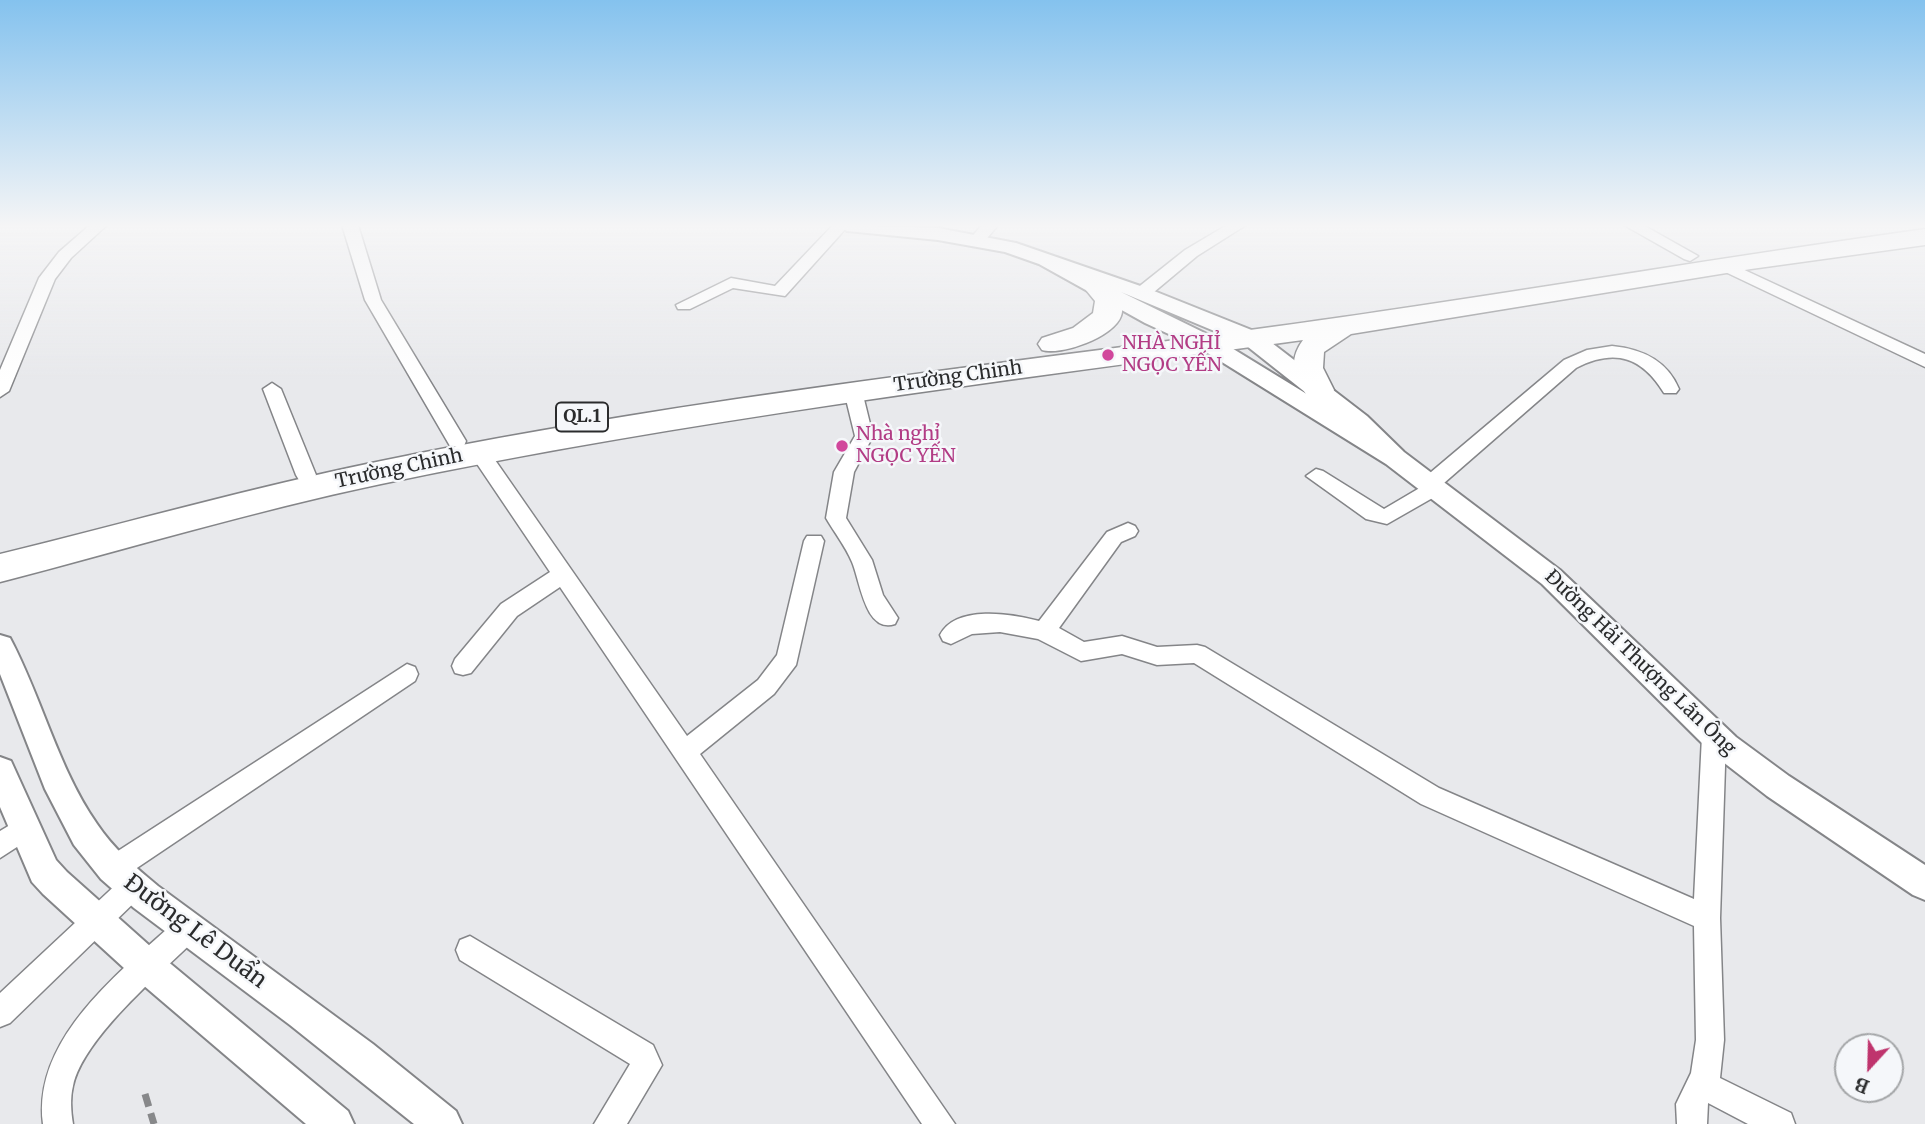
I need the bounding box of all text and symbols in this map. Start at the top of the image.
place label: NHÀ NGHỈ NGỌC YẾN [1122,333,1222,377]
marker: NHÀ NGHỈ NGỌC YẾN [1100,347,1116,363]
street label: Trường Chinh [892,357,1024,397]
road number: QL.1 [556,402,608,432]
place label: Nhà nghỉ NGỌC YẾN [856,424,956,468]
marker: Nhà nghỉ NGỌC YẾN [834,438,850,454]
street label: Trường Chinh [333,444,465,494]
street label: Đường Hải Thượng Lãn Ông [1540,566,1740,760]
street label: Đường Lê Duẩn [118,869,272,995]
north arrow [1834,1033,1904,1103]
text: B [1851,1072,1873,1099]

